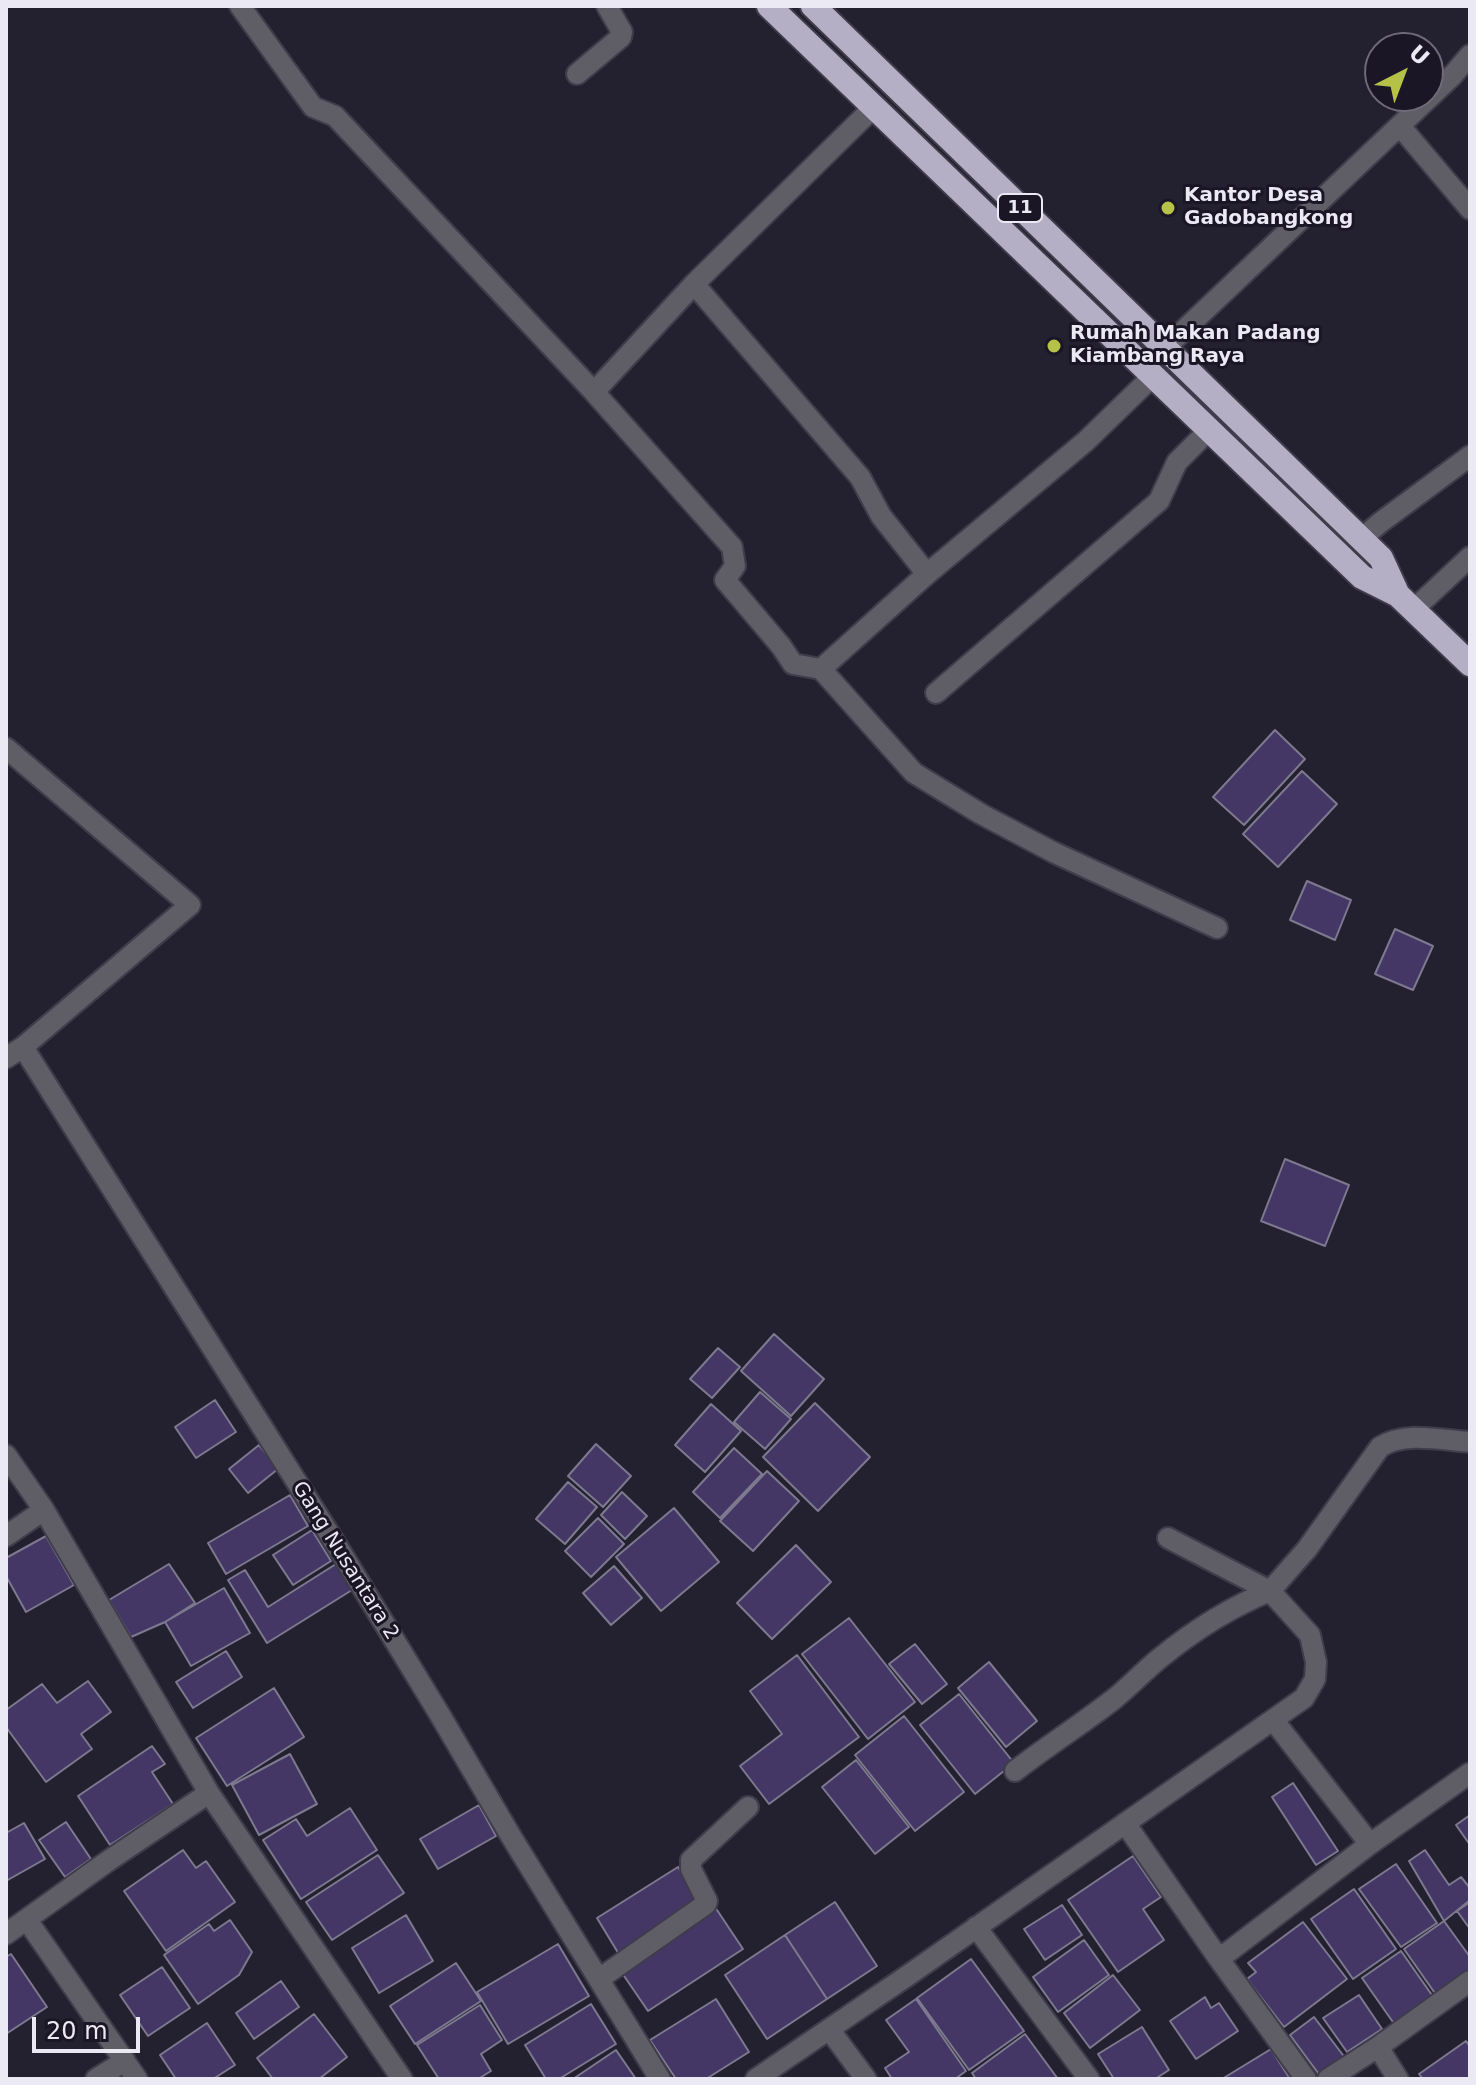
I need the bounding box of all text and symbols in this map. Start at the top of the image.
north arrow [1364,32,1444,112]
text: U [1404,40,1434,71]
place label: Kantor Desa Gadobangkong [1184,184,1353,231]
road number: 11 [998,194,1042,222]
marker: Kantor Desa Gadobangkong [1159,199,1177,217]
place label: Rumah Makan Padang Kiambang Raya [1070,322,1321,369]
marker: Rumah Makan Padang Kiambang Raya [1045,337,1063,355]
street label: Gang Nusantara 2 [287,1477,403,1645]
scale bar [36,2001,144,2051]
text: 20 m [46,2017,108,2045]

